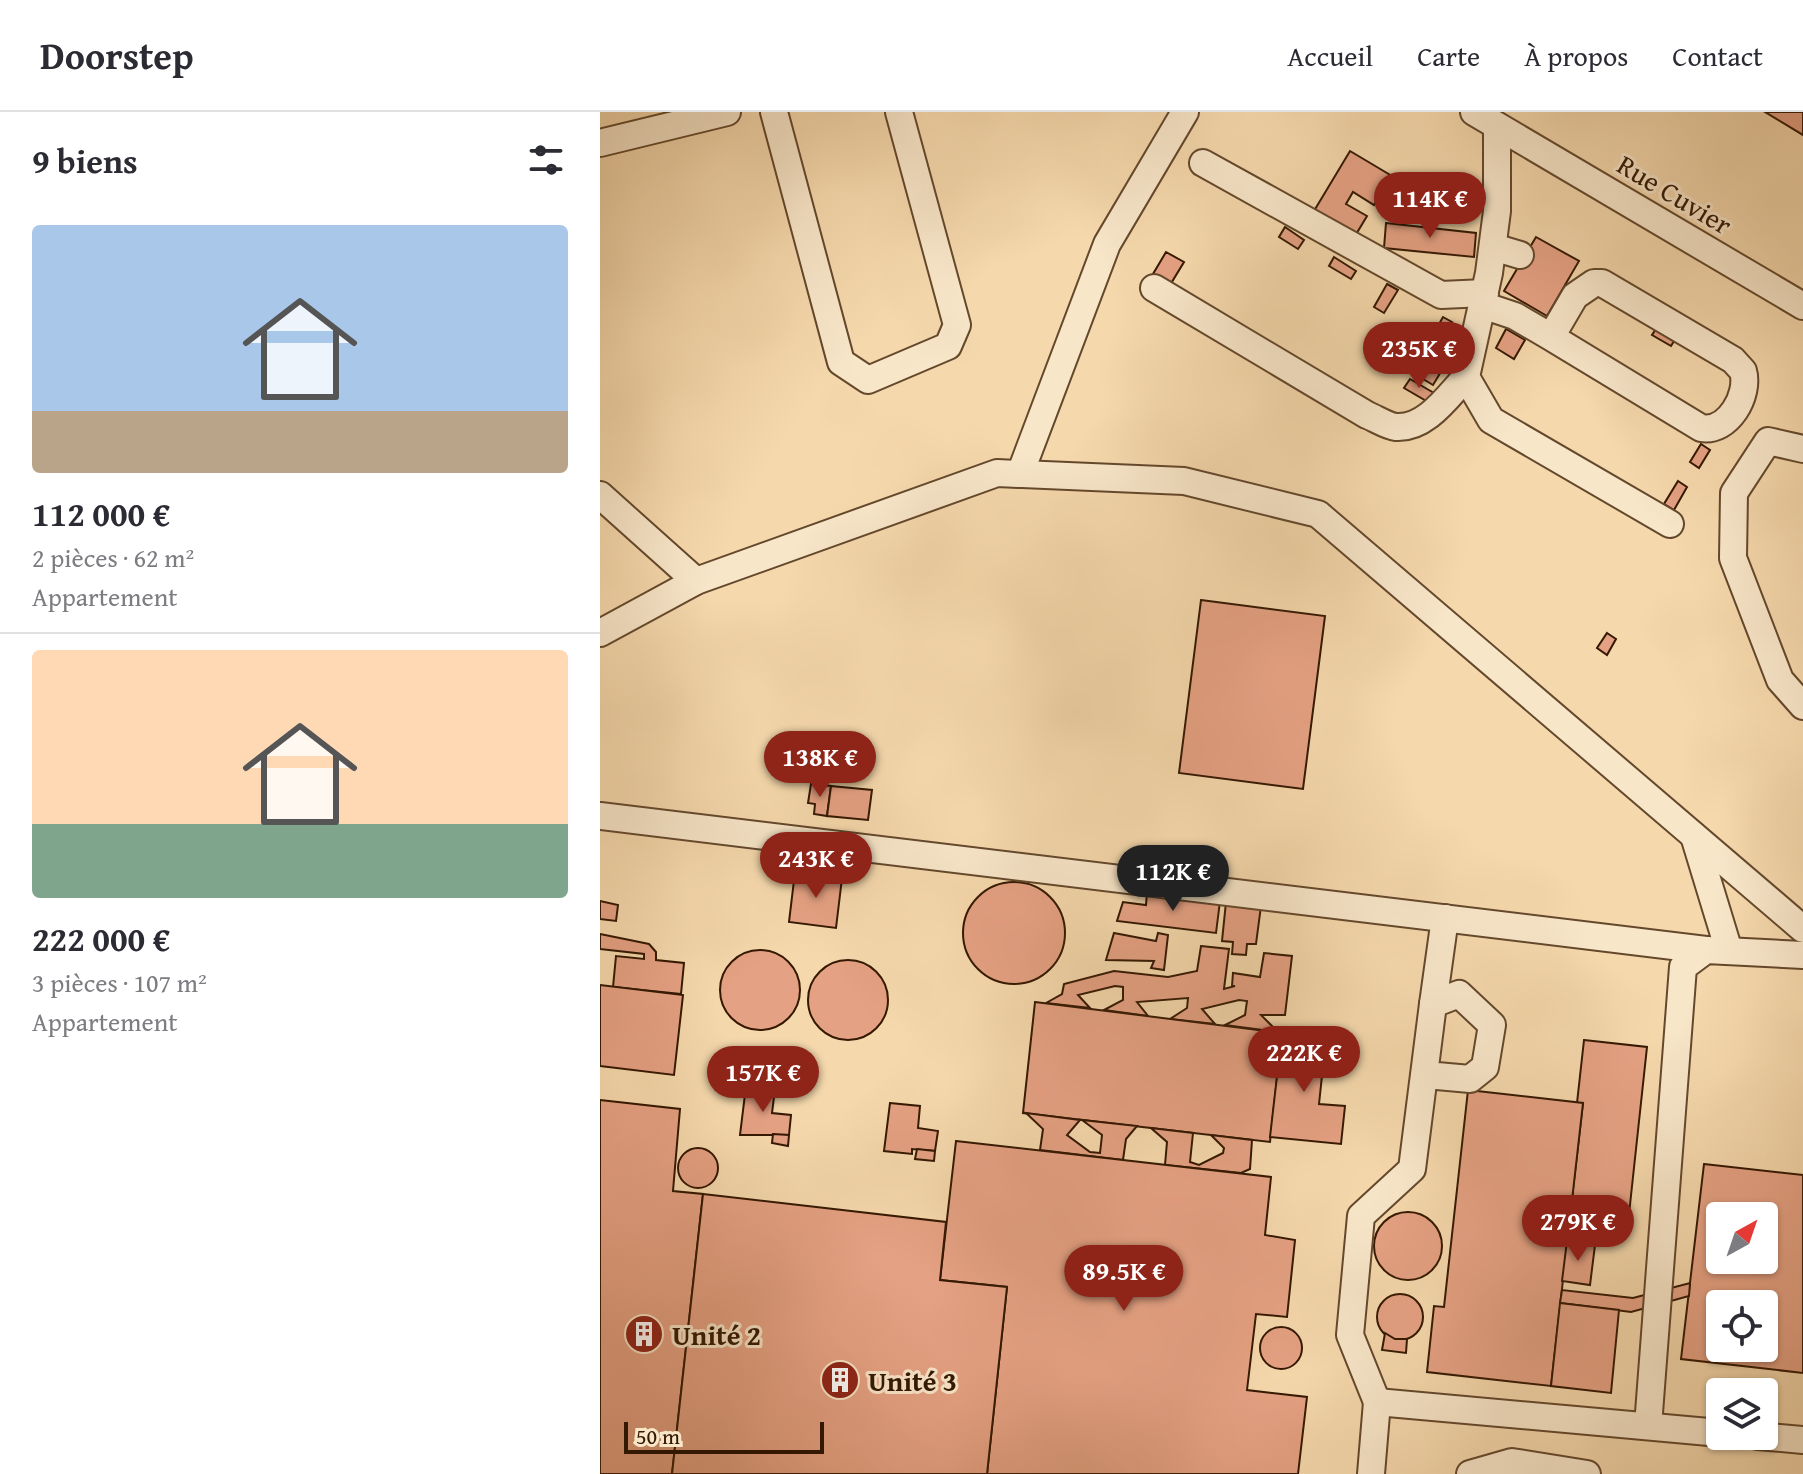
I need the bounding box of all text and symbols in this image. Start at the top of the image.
text: Doorstep [40,27,194,83]
text: Accueil [1287,35,1373,76]
text: Carte [1417,35,1480,76]
text: À propos [1524,35,1628,76]
text: Contact [1672,35,1763,76]
text: 9 biens [32,136,138,185]
icon: filters [524,138,568,182]
street label: Rue Cuvier [1610,144,1741,245]
pin: 114K € [1365,172,1495,240]
text: 114K € [1392,178,1468,217]
icon: home [228,277,372,421]
pin: 235K € [1354,322,1484,390]
text: 235K € [1381,328,1457,367]
text: 112 000 € [32,489,170,538]
text: 2 pièces · 62 m² [32,538,194,577]
text: Appartement [32,577,177,616]
icon: home [228,702,372,846]
pin: 138K € [755,731,885,799]
text: 138K € [782,737,858,776]
pin: 243K € [751,832,881,900]
text: 243K € [778,838,854,877]
pin: 112K € [1108,845,1238,913]
text: 112K € [1135,851,1211,890]
text: 222 000 € [32,914,170,963]
text: 3 pièces · 107 m² [32,963,207,1002]
text: Appartement [32,1002,177,1041]
pin: 222K € [1239,1026,1369,1094]
text: 222K € [1266,1032,1342,1071]
pin: 157K € [698,1046,828,1114]
text: 157K € [725,1052,801,1091]
pin: 279K € [1513,1195,1643,1263]
text: 279K € [1540,1201,1616,1240]
north arrow [1706,1202,1778,1274]
map controls [1706,1202,1778,1450]
pin: 89.5K € [1050,1245,1198,1313]
text: 89.5K € [1082,1251,1166,1290]
button: locate [1706,1290,1778,1362]
building icon: Unité 2 [623,1313,665,1355]
place label: Unité 2 [672,1314,761,1355]
building icon: Unité 3 [819,1359,861,1401]
place label: Unité 3 [868,1360,957,1401]
button: layers [1706,1378,1778,1450]
scale bar [624,1418,824,1454]
text: 50 m [636,1420,680,1452]

